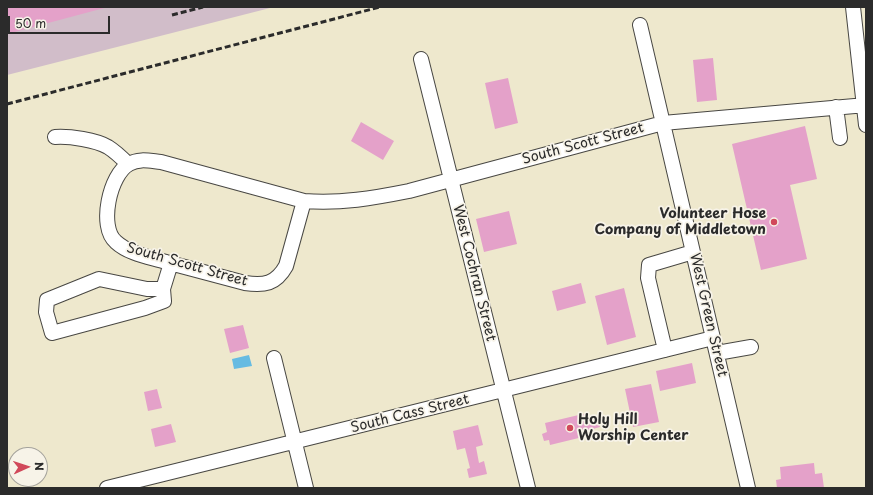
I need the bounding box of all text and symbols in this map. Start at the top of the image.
scale bar [10,8,112,34]
text: 50 m [15,14,46,32]
street label: South Scott Street [520,120,646,168]
street label: West Cochran Street [449,203,499,343]
place label: Volunteer Hose Company of Middletown [595,206,766,238]
marker: Volunteer Hose Company of Middletown [769,217,779,227]
street label: South Scott Street [125,240,249,290]
street label: West Green Street [686,251,730,379]
street label: South Cass Street [349,391,471,437]
place label: Holy Hill Worship Center [578,412,688,444]
marker: Holy Hill Worship Center [565,423,575,433]
north arrow [8,447,48,487]
text: N [31,462,48,471]

